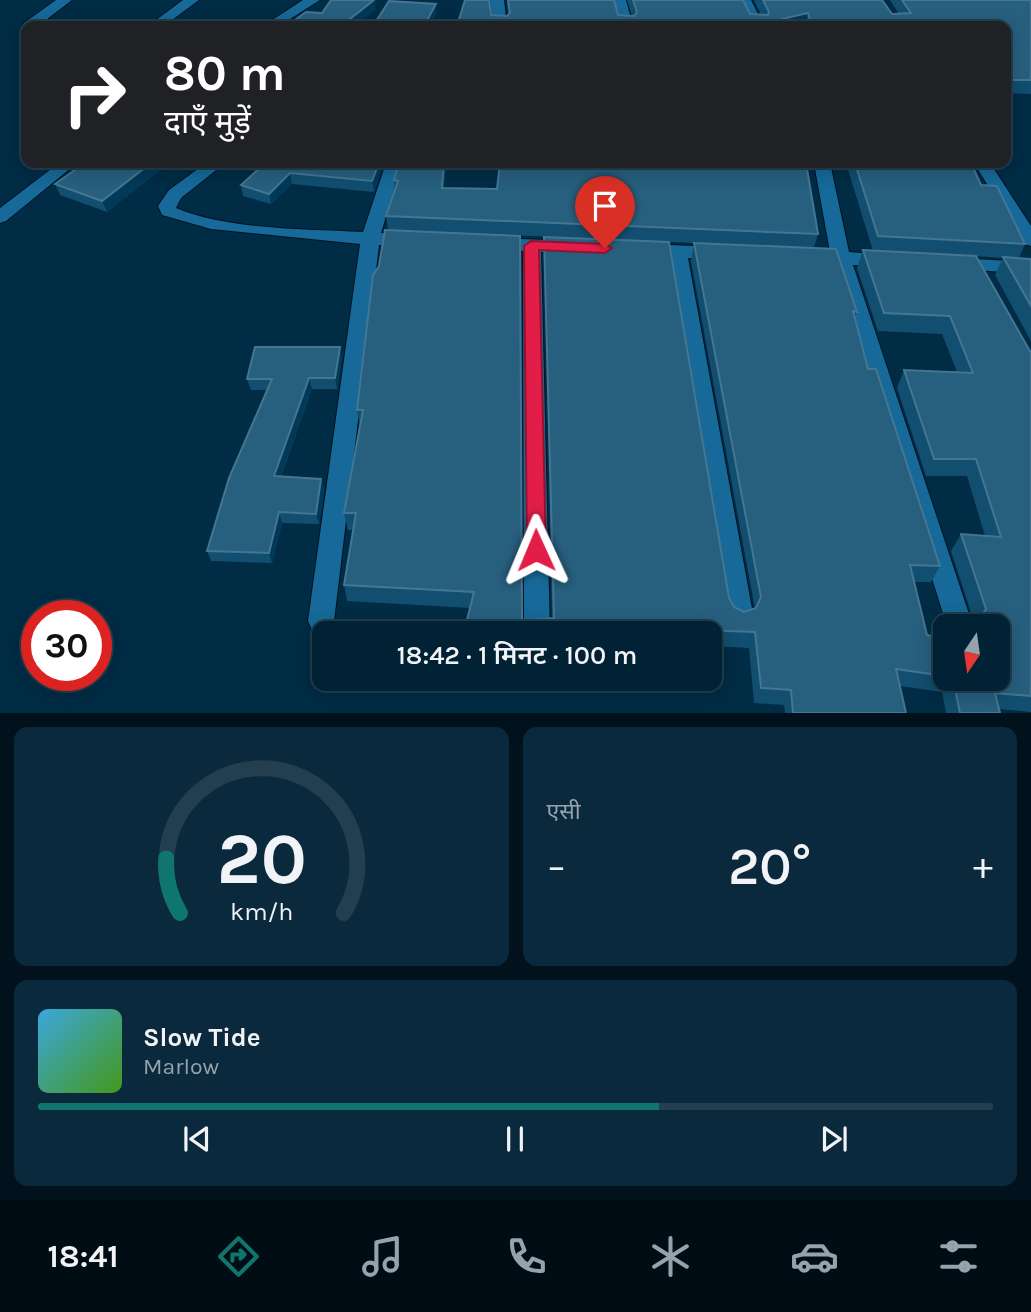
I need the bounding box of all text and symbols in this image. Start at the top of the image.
text: 80 m [164,45,286,102]
icon: right [49,49,140,140]
text: दाएँ मुड़ें [164,104,251,141]
pin [575,176,635,248]
icon: arrive [586,187,624,225]
position arrow [499,513,573,587]
speed limit sign: 30 [21,600,112,691]
north arrow [933,614,1010,691]
map controls [933,614,1010,691]
text: 18:42 · 1 मिनट · 100 m [397,640,637,671]
text: एसी [547,798,581,825]
text: 20 [216,816,306,901]
text: 20° [728,836,811,897]
text: − [547,844,566,889]
text: + [973,844,993,889]
text: km/h [230,896,293,925]
text: Slow Tide [143,1022,261,1053]
text: Marlow [143,1053,219,1080]
icon: previous [178,1120,216,1158]
icon: pause [496,1120,534,1158]
icon: next [815,1120,853,1158]
icon: directions [214,1232,263,1281]
icon: music [358,1232,407,1281]
icon: phone [502,1232,551,1281]
icon: climate [646,1232,695,1281]
icon: car [790,1232,839,1281]
icon: filters [934,1232,983,1281]
text: 18:41 [48,1238,119,1275]

